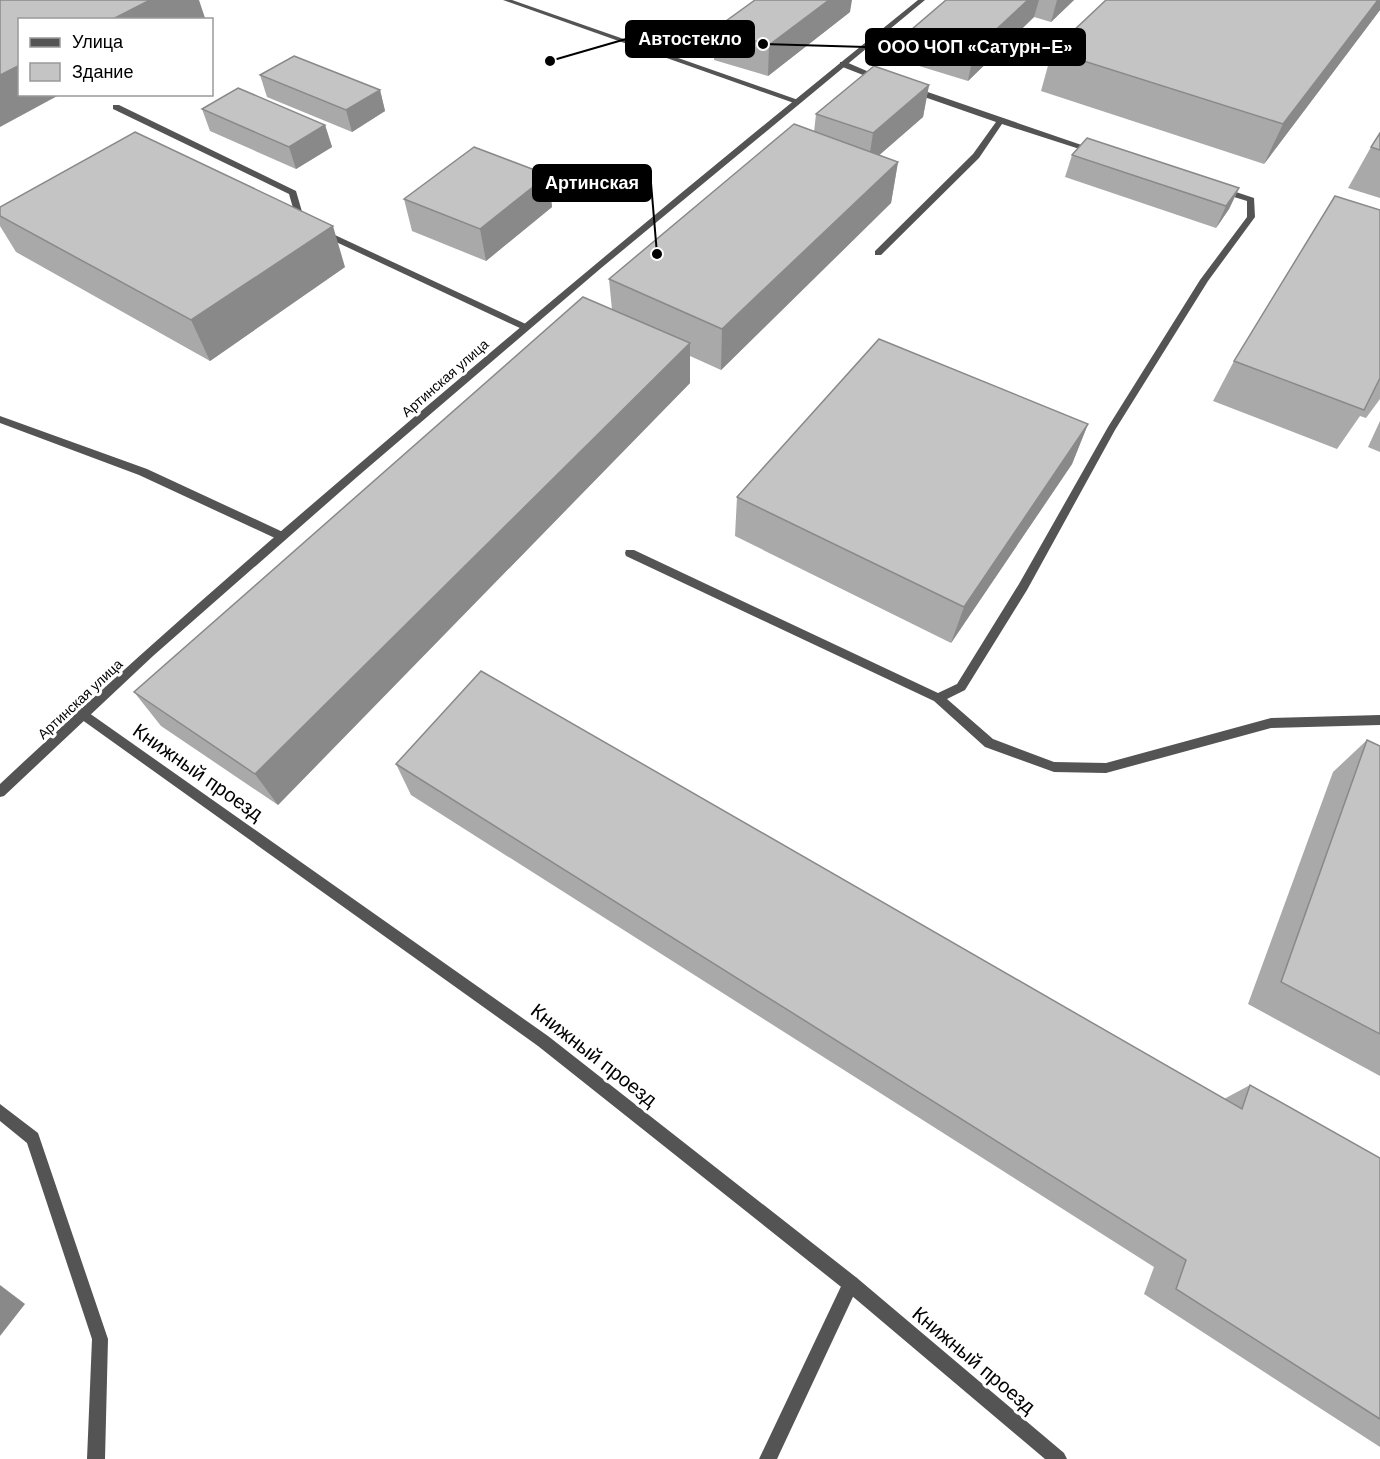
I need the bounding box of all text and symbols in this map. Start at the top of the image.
legend [18,18,213,96]
callout: Автостекло [626,21,754,57]
text: Автостекло [638,27,742,51]
callout: ООО ЧОП «Сатурн-Е» [866,29,1085,65]
text: Улица [72,30,124,54]
text: ООО ЧОП «Сатурн-Е» [877,35,1073,59]
text: Здание [72,60,133,84]
callout: Артинская [533,165,651,201]
text: Артинская [545,171,639,195]
street label: Артинская улица [398,335,492,421]
street label: Артинская улица [34,655,126,743]
street label: Книжный проезд [128,717,269,827]
street label: Книжный проезд [526,998,663,1113]
street label: Книжный проезд [907,1301,1041,1419]

